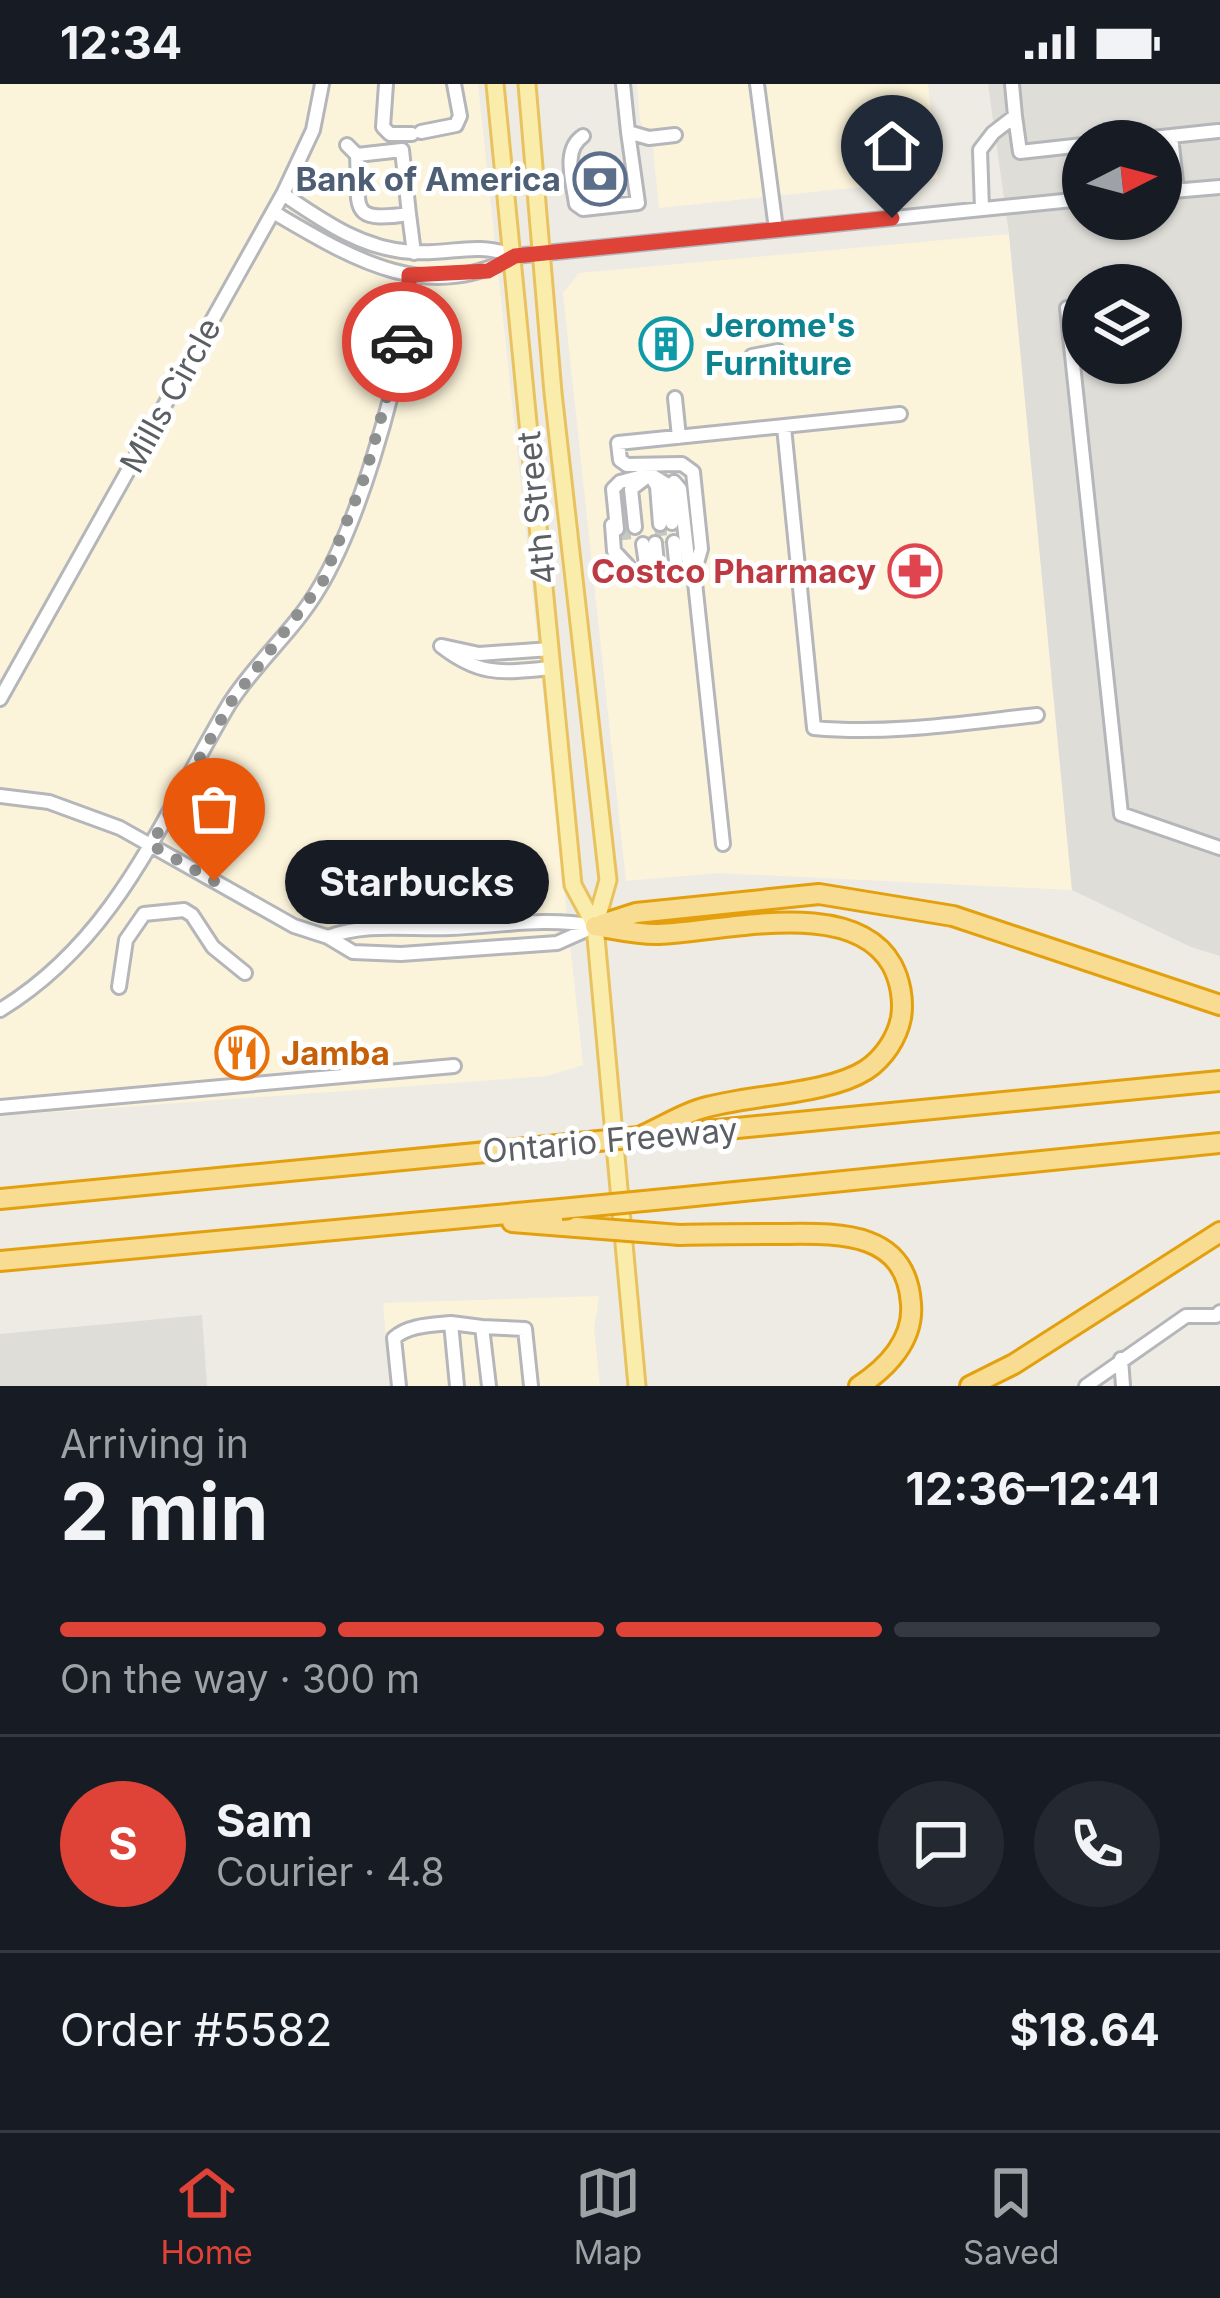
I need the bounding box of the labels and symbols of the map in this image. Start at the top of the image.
pin [841,95,943,218]
north arrow [1062,120,1182,240]
bank icon: Bank of America [572,151,628,207]
place label: Bank of America [295,159,561,199]
courier [342,282,462,402]
place label: Jerome's Furniture [705,305,855,383]
street label: Mills Circle [111,311,229,479]
building icon: Jerome's Furniture [638,316,694,372]
street label: 4th Street [508,429,564,587]
pharmacy icon: Costco Pharmacy [887,543,943,599]
place label: Costco Pharmacy [591,551,876,591]
pin [163,758,265,881]
callout: Starbucks [286,839,550,923]
restaurant icon: Jamba [214,1025,270,1081]
place label: Jamba [281,1033,390,1073]
street label: Ontario Freeway [481,1109,739,1171]

